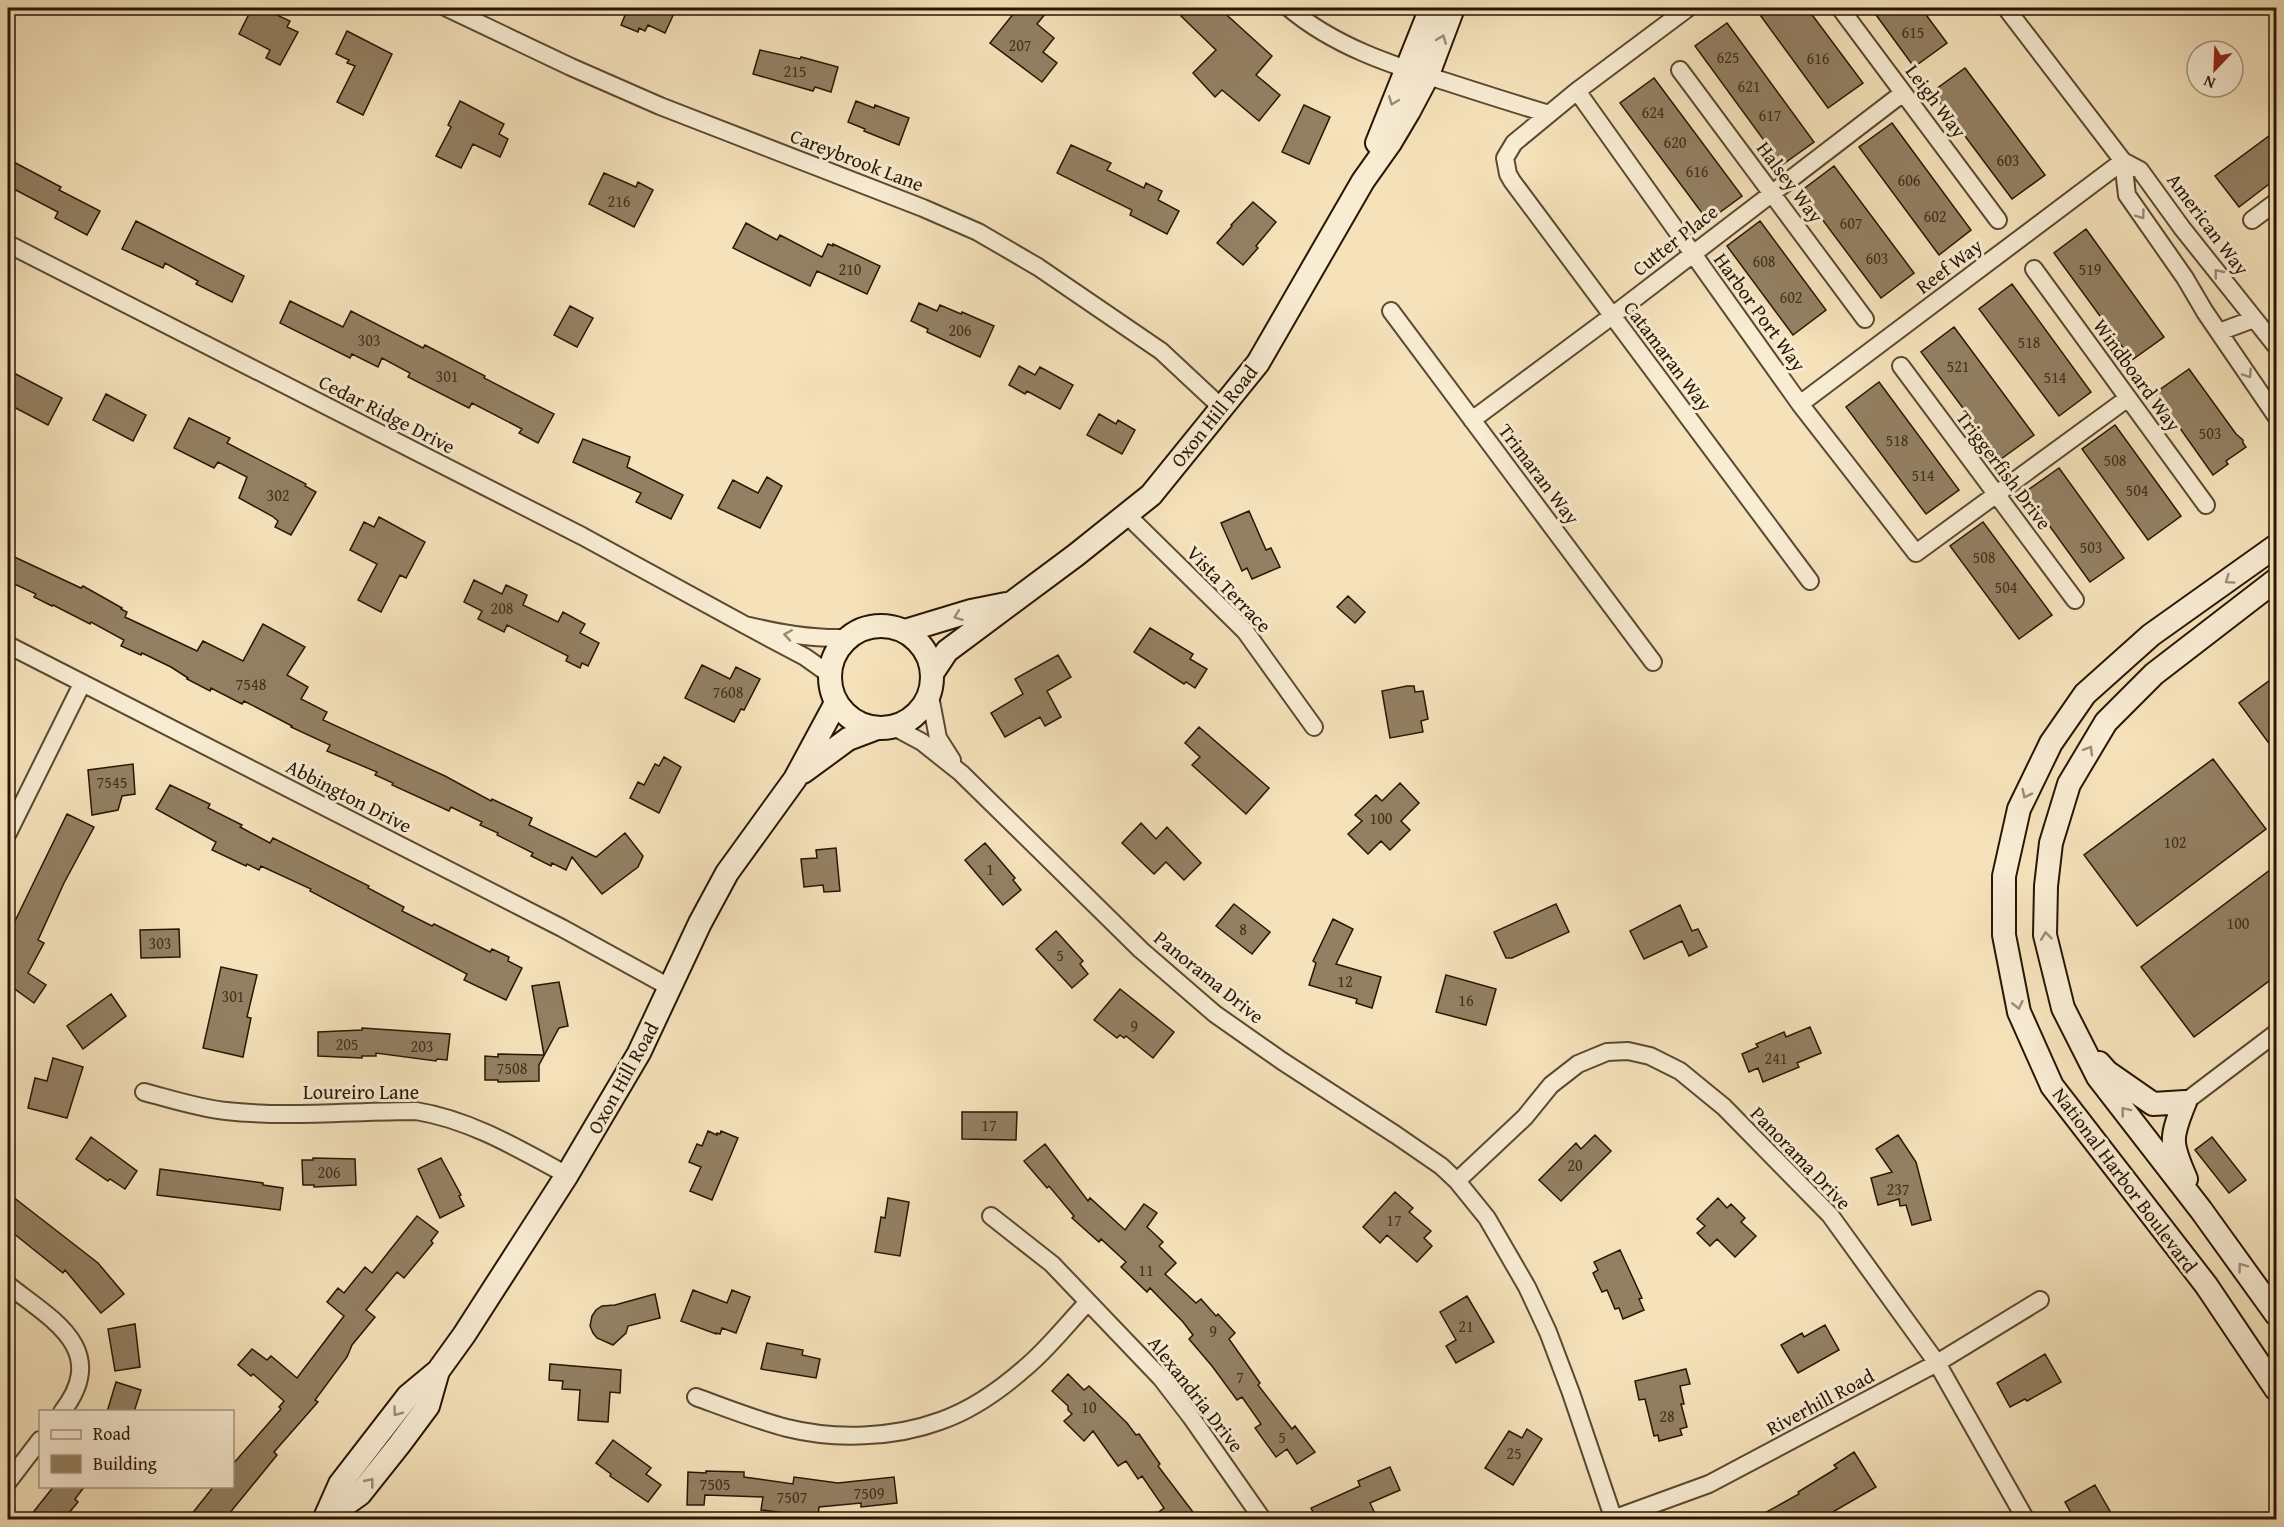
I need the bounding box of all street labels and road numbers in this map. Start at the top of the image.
street label: Leigh Way [1899,58,1974,144]
street label: Careybrook Lane [786,121,928,198]
street label: Halsey Way [1750,135,1831,229]
street label: American Way [2160,167,2256,281]
street label: Cutter Place [1626,197,1724,282]
street label: Reef Way [1909,231,1988,300]
street label: Harbor Port Way [1707,246,1813,377]
street label: Catamaran Way [1617,294,1720,417]
street label: Windboard Way [2086,312,2188,437]
street label: Oxon Hill Road [1163,358,1264,473]
street label: Cedar Ridge Drive [314,367,460,460]
street label: Triggerfish Drive [1950,404,2059,536]
street label: Trimaran Way [1492,417,1587,530]
street label: Vista Terrace [1180,539,1278,639]
street label: Abbington Drive [281,751,417,840]
street label: Panorama Drive [1148,923,1271,1030]
street label: Oxon Hill Road [580,1016,665,1139]
street label: Loureiro Lane [303,1077,419,1106]
street label: National Harbor Boulevard [2046,1081,2205,1279]
street label: Panorama Drive [1744,1099,1858,1216]
street label: Alexandria Drive [1142,1329,1251,1458]
street label: Riverhill Road [1761,1361,1879,1442]

